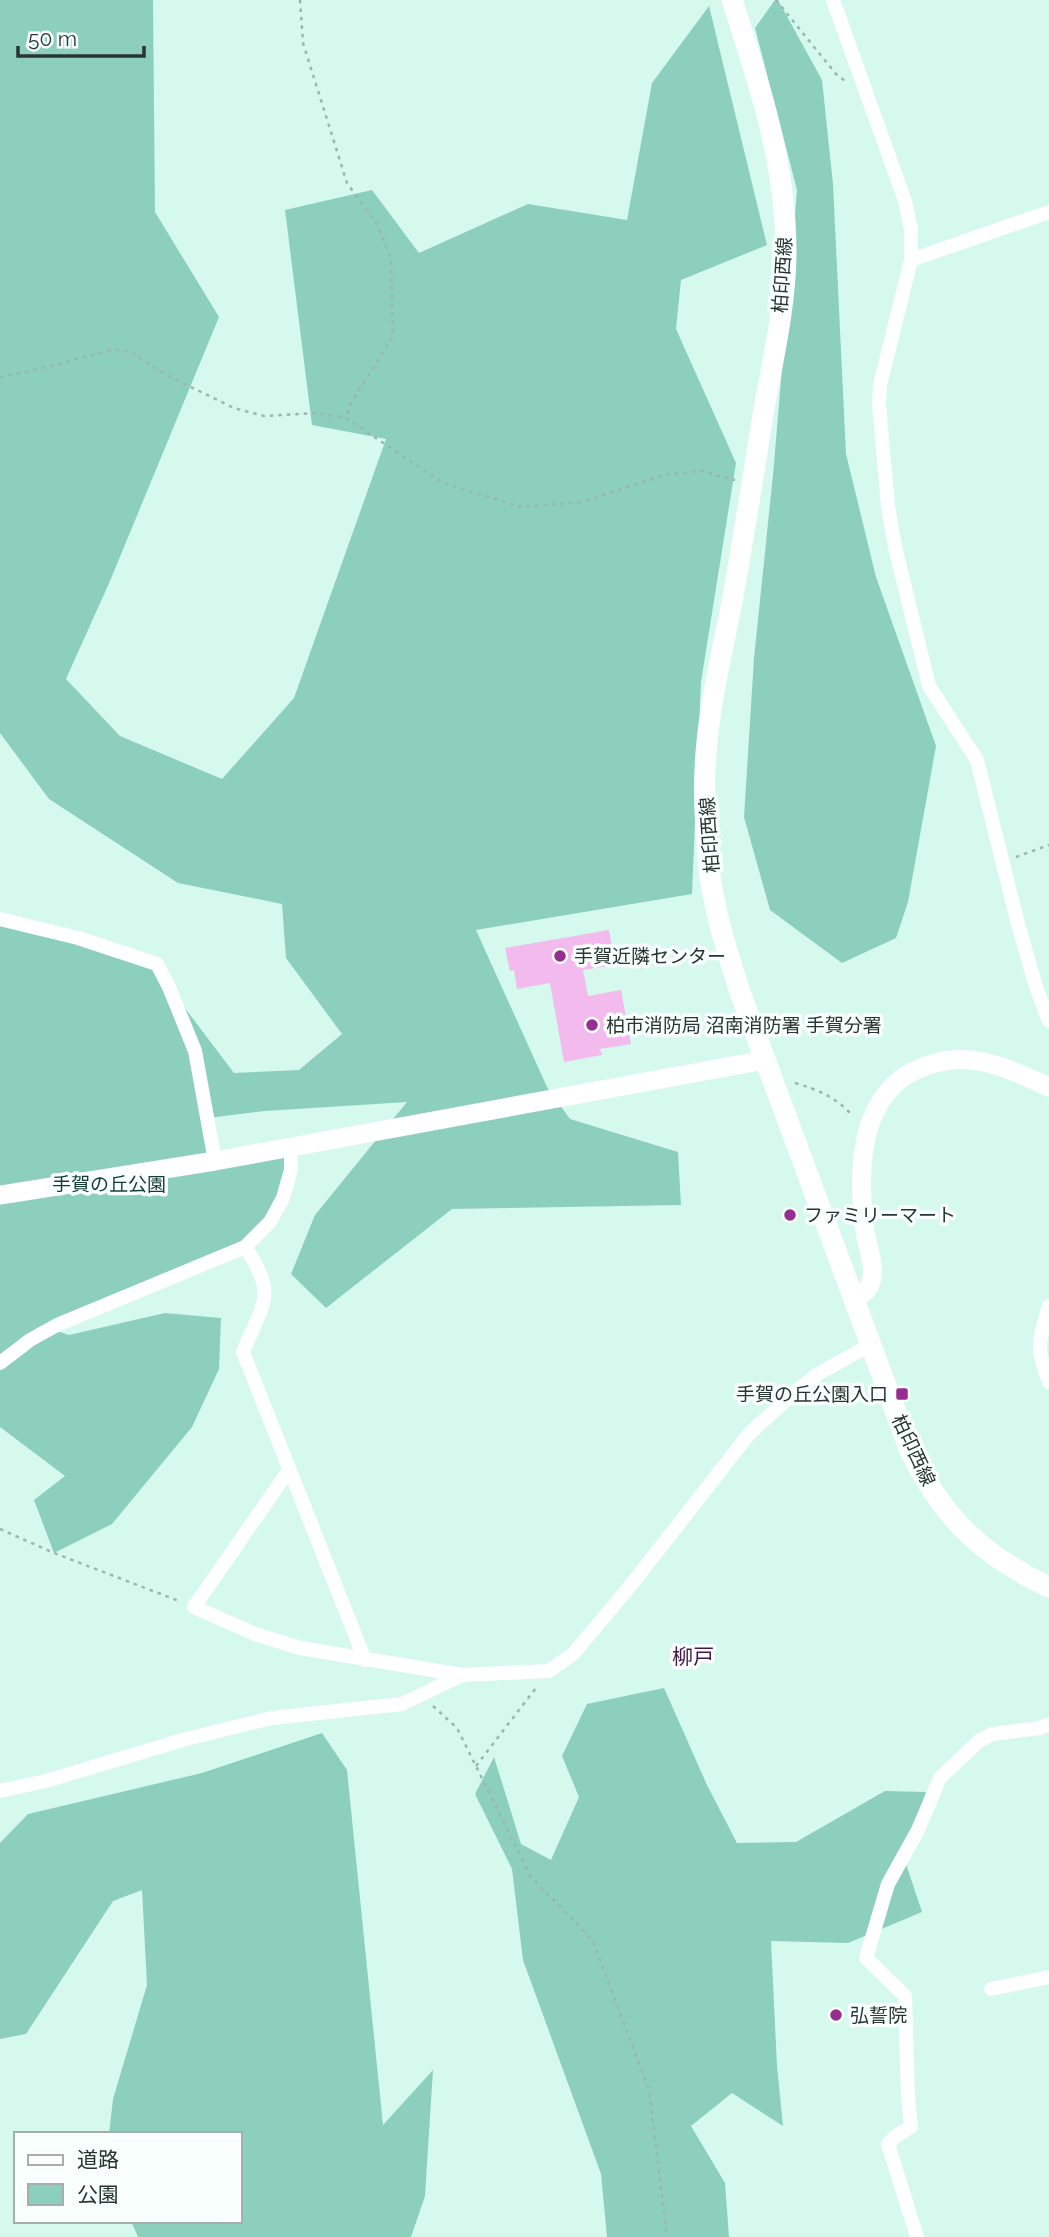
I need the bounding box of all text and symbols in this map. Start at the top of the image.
scale bar [18,14,144,58]
text: 50 m [28,26,77,51]
street label: 柏印西線 [768,236,796,314]
street label: 柏印西線 [695,796,723,874]
place label: 手賀近隣センター [574,945,726,967]
marker: 手賀近隣センター [552,948,568,964]
place label: 柏市消防局 沼南消防署 手賀分署 [606,1014,882,1036]
marker: 柏市消防局 沼南消防署 手賀分署 [584,1017,600,1033]
park label: 手賀の丘公園 [52,1173,166,1195]
place label: ファミリーマート [804,1204,956,1226]
marker: ファミリーマート [782,1207,798,1223]
place label: 手賀の丘公園入口 [736,1383,888,1405]
marker: 手賀の丘公園入口 [894,1386,910,1402]
street label: 柏印西線 [888,1411,940,1489]
district label: 柳戸 [672,1644,714,1669]
place label: 弘誓院 [850,2004,907,2026]
marker: 弘誓院 [828,2007,844,2023]
legend [14,2132,242,2223]
text: 道路 [77,2147,119,2172]
text: 公園 [77,2182,119,2207]

